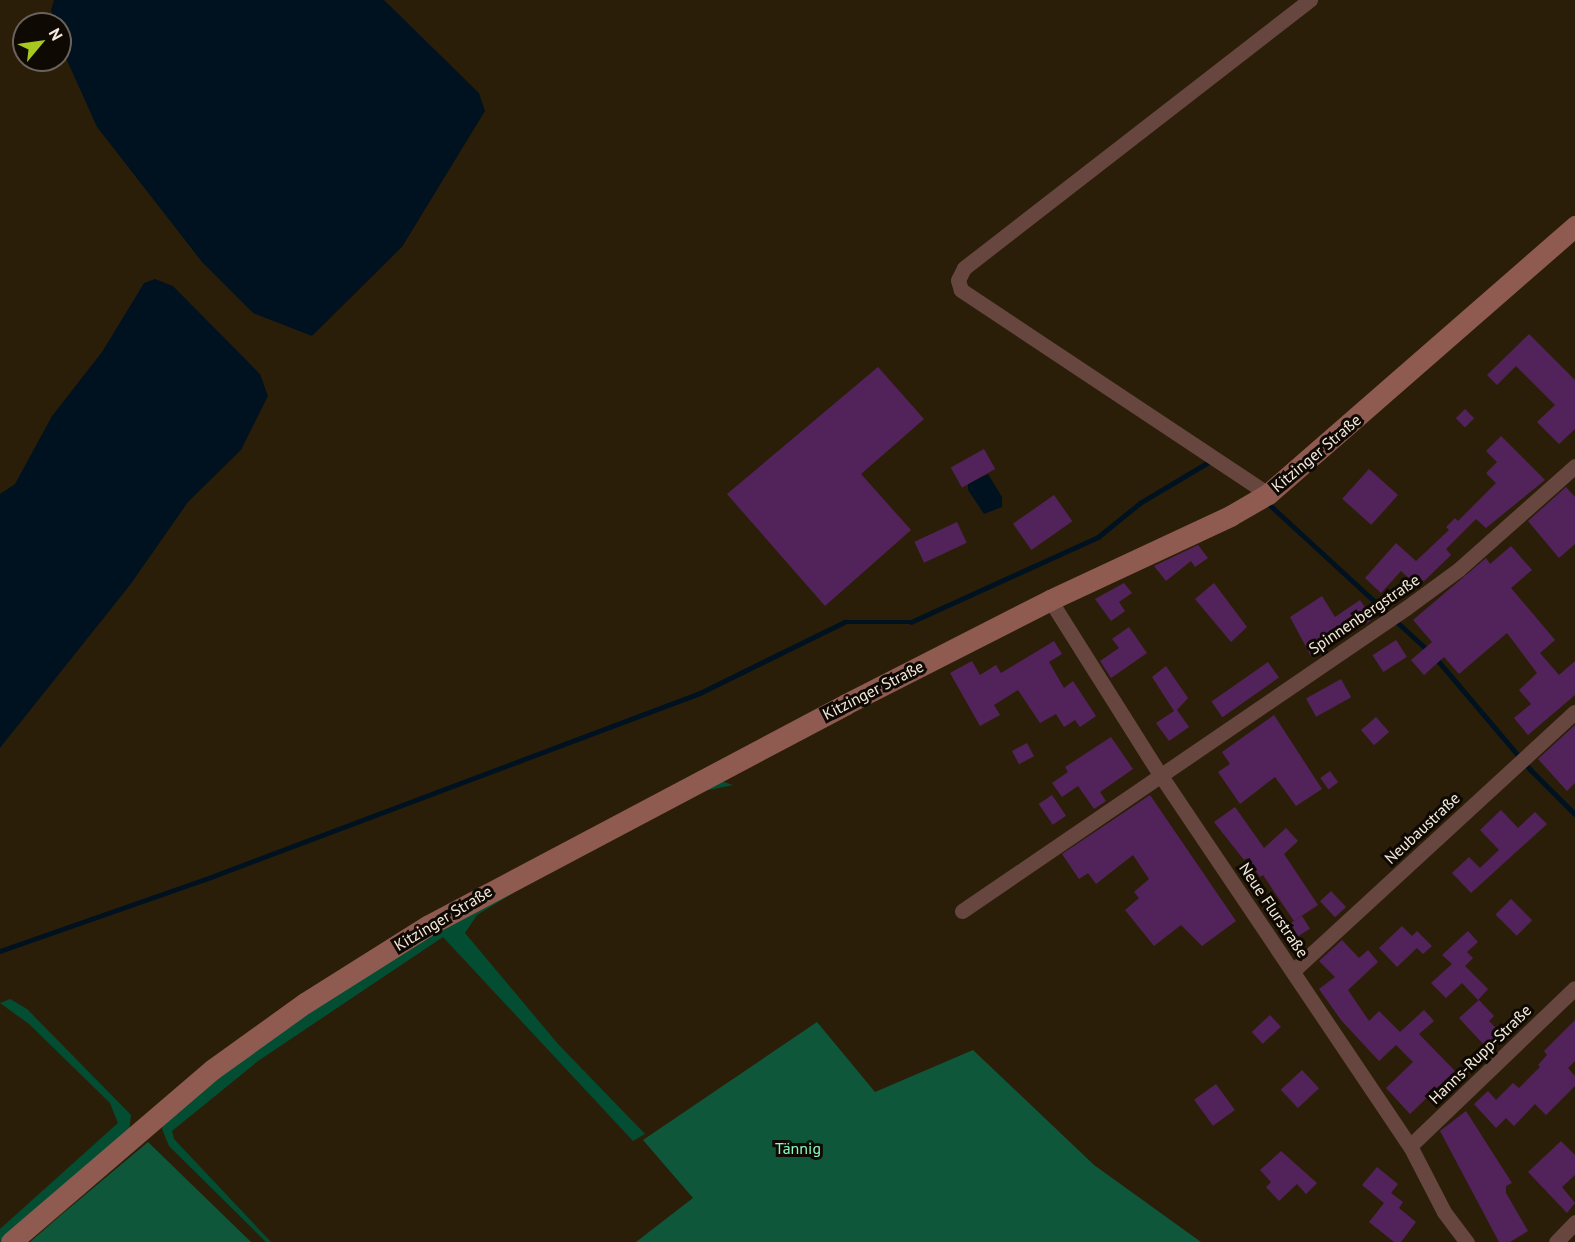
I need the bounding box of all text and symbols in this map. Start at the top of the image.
north arrow [12,12,72,72]
text: N [45,25,67,44]
street label: Kitzinger Straße [1267,410,1365,496]
street label: Spinnenbergstraße [1305,570,1423,658]
street label: Kitzinger Straße [819,656,927,724]
street label: Neubaustraße [1380,788,1464,868]
street label: Neue Flurstraße [1235,859,1313,961]
street label: Kitzinger Straße [390,881,496,955]
street label: Hanns-Rupp-Straße [1425,1000,1535,1108]
park label: Tännig [775,1138,821,1158]

